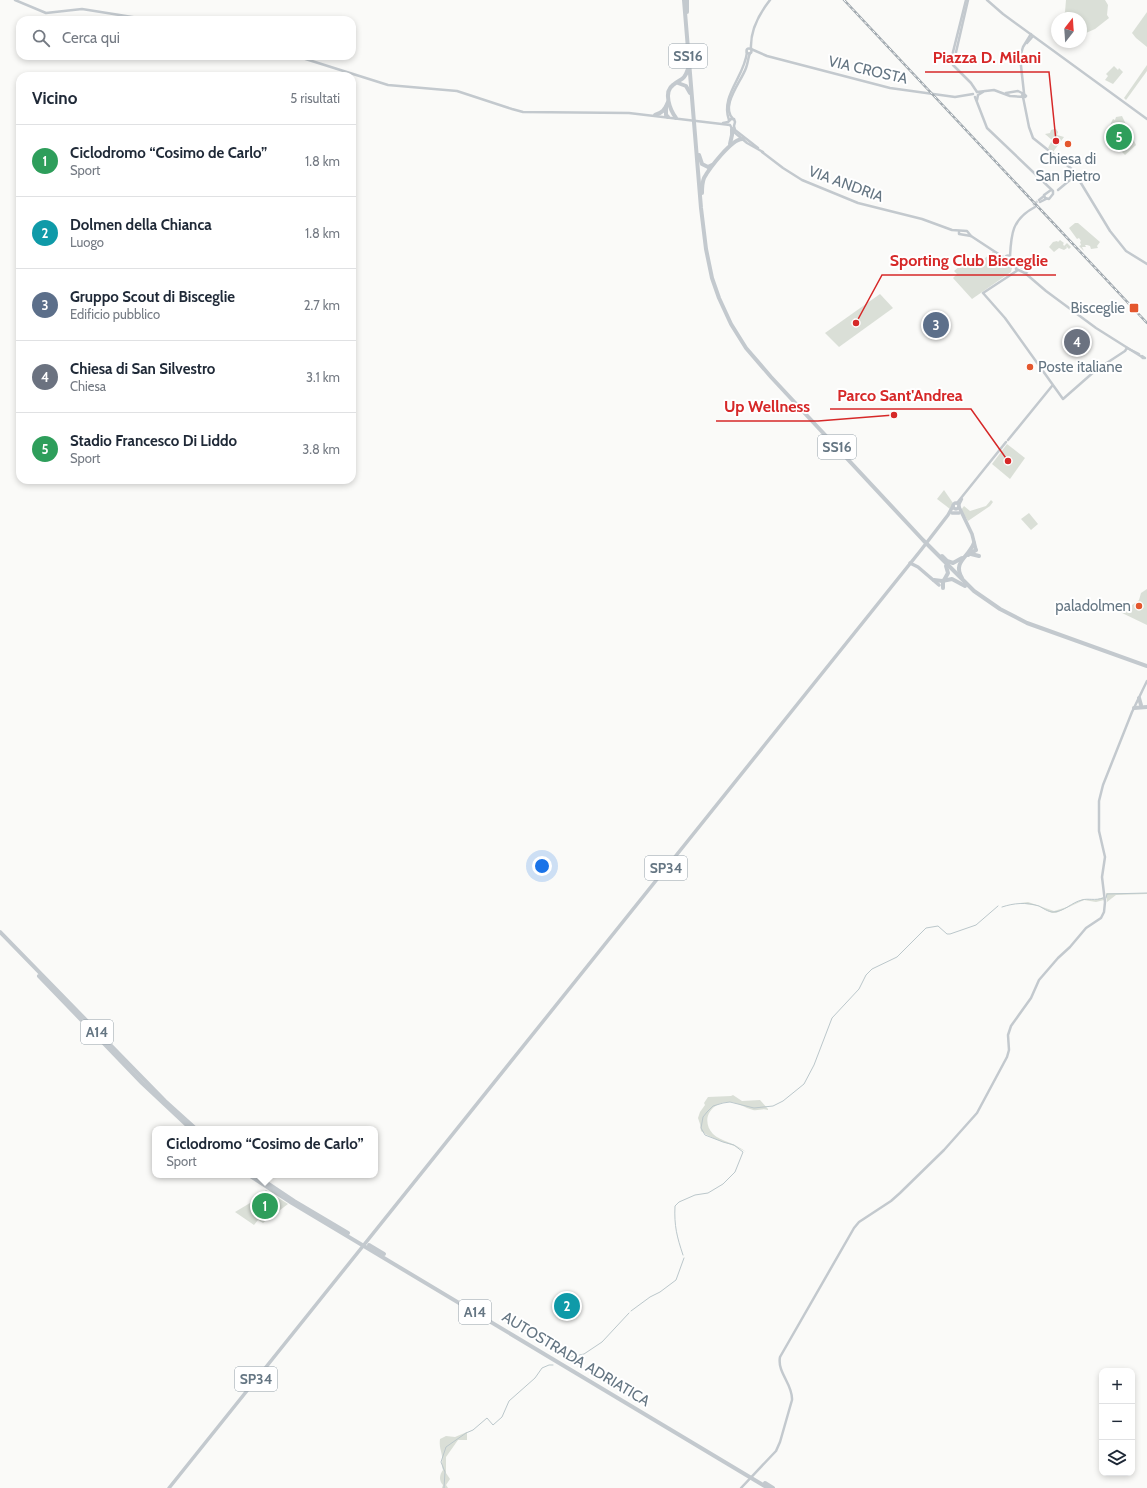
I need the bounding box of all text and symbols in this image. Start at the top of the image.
north arrow [1051,12,1087,48]
search box [16,16,356,60]
icon: search [30,27,52,49]
text: Cerca qui [62,29,120,47]
road number: SS16 [669,44,707,68]
callout: Piazza D. Milani [925,44,1049,72]
text: Piazza D. Milani [933,48,1041,67]
street label: VIA CROSTA [827,52,910,88]
text: Vicino [32,88,77,108]
text: 5 risultati [290,90,340,106]
pin: 5 [1106,122,1132,152]
marker: Chiesa di San Pietro [1063,139,1073,149]
text: Ciclodromo “Cosimo de Carlo” [70,144,267,162]
place label: Chiesa di San Pietro [1036,150,1100,185]
text: 1 [43,153,47,169]
text: 1.8 km [305,153,340,169]
text: Sport [70,162,100,178]
street label: VIA ANDRIA [806,162,887,206]
text: Dolmen della Chianca [70,216,212,234]
text: 2 [42,225,48,241]
text: 1.8 km [305,225,340,241]
text: Luogo [70,234,104,250]
callout: Sporting Club Bisceglie [882,247,1056,275]
text: Sporting Club Bisceglie [890,251,1048,270]
text: Gruppo Scout di Bisceglie [70,288,235,306]
text: 3 [41,297,49,313]
text: 2.7 km [304,297,340,313]
place label: Bisceglie [1070,299,1125,317]
marker: Bisceglie [1128,302,1140,314]
text: Edificio pubblico [70,306,160,322]
pin: 3 [923,310,949,340]
pin: 4 [1064,327,1090,357]
place label: Poste italiane [1038,358,1123,376]
text: Chiesa di San Silvestro [70,360,215,378]
marker: Poste italiane [1025,362,1035,372]
text: 4 [41,369,49,385]
text: 3.1 km [306,369,340,385]
text: Chiesa [70,378,106,394]
callout: Parco Sant'Andrea [830,381,971,409]
text: Parco Sant'Andrea [837,386,963,405]
callout: Up Wellness [716,393,818,421]
text: Up Wellness [724,397,810,416]
text: Stadio Francesco Di Liddo [70,432,237,450]
road number: SS16 [818,435,856,459]
text: 5 [42,441,48,457]
text: 3.8 km [302,441,340,457]
text: Sport [70,450,100,466]
place label: paladolmen [1055,597,1131,615]
marker: paladolmen [1134,601,1144,611]
your location [532,856,552,876]
road number: SP34 [645,856,687,880]
road number: A14 [81,1020,113,1044]
popup [152,1126,378,1178]
text: Ciclodromo “Cosimo de Carlo” [166,1135,364,1153]
text: Sport [166,1153,197,1169]
pin: 1 [252,1191,278,1221]
pin: 2 [554,1291,580,1321]
road number: A14 [459,1300,491,1324]
street label: AUTOSTRADA ADRIATICA [499,1308,654,1411]
road number: SP34 [235,1367,277,1391]
map controls [1099,1368,1135,1476]
button: + [1099,1368,1135,1404]
button: − [1099,1404,1135,1440]
button: layers [1099,1440,1135,1476]

